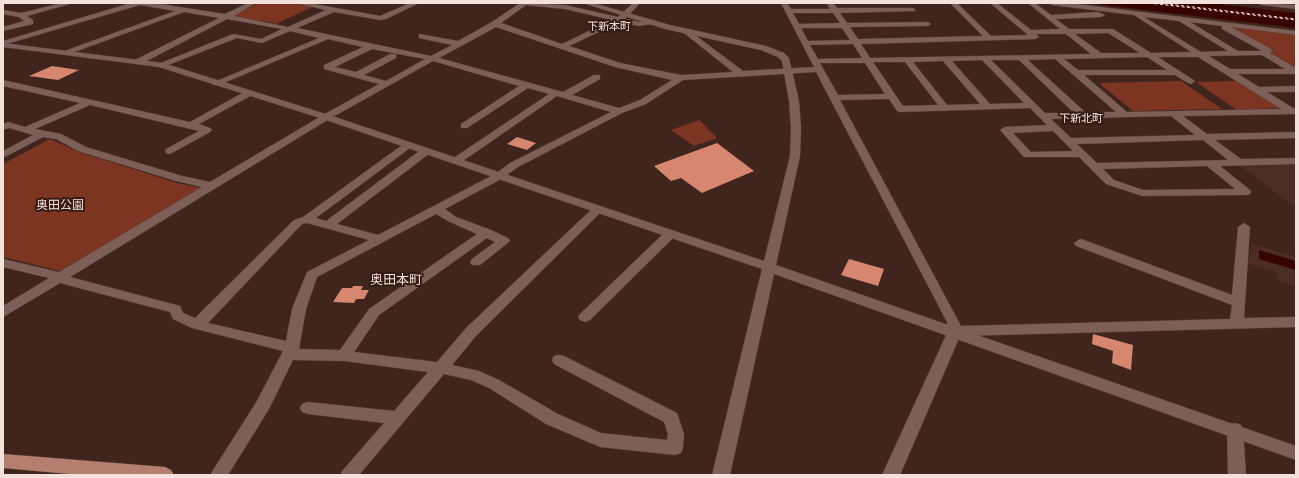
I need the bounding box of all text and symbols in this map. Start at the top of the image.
district label: 下新本町 [587,21,631,35]
district label: 下新北町 [1059,113,1103,127]
park label: 奥田公園 [36,199,84,213]
district label: 奥田本町 [370,273,422,289]

